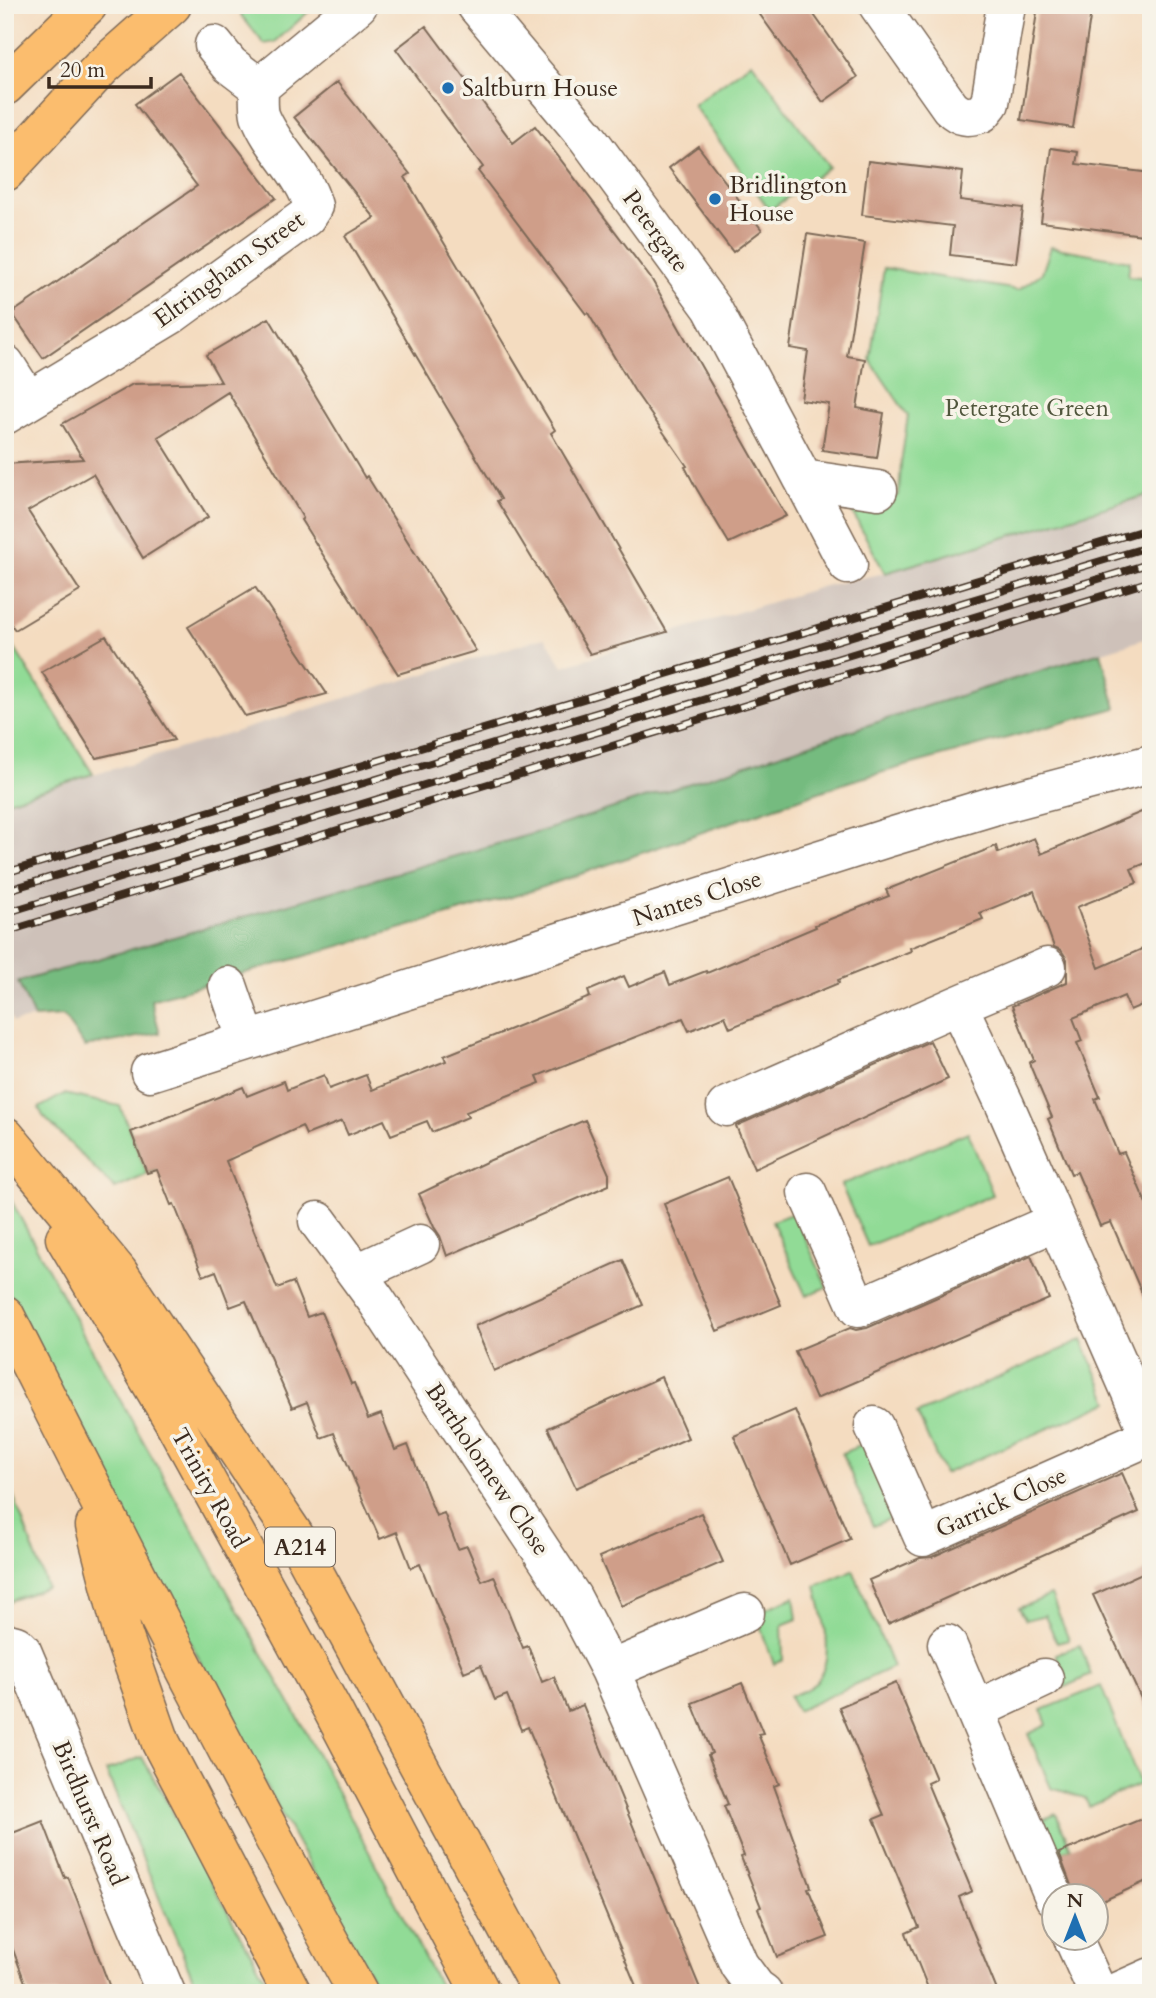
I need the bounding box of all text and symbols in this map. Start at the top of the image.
scale bar [49,46,150,90]
text: 20 m [60,56,105,85]
place label: Saltburn House [462,72,618,105]
marker: Saltburn House [440,80,456,96]
place label: Bridlington House [729,169,848,230]
street label: Petergate [614,183,697,279]
marker: Bridlington House [707,191,723,207]
street label: Eltringham Street [147,203,312,335]
park label: Petergate Green [945,392,1109,425]
street label: Nantes Close [628,862,766,935]
street label: Bartholomew Close [418,1377,558,1562]
street label: Trinity Road [163,1422,256,1555]
street label: Garrick Close [930,1459,1072,1546]
road number: A214 [265,1528,335,1566]
street label: Birdhurst Road [44,1736,135,1891]
north arrow [1040,1882,1110,1952]
text: N [1067,1888,1084,1914]

